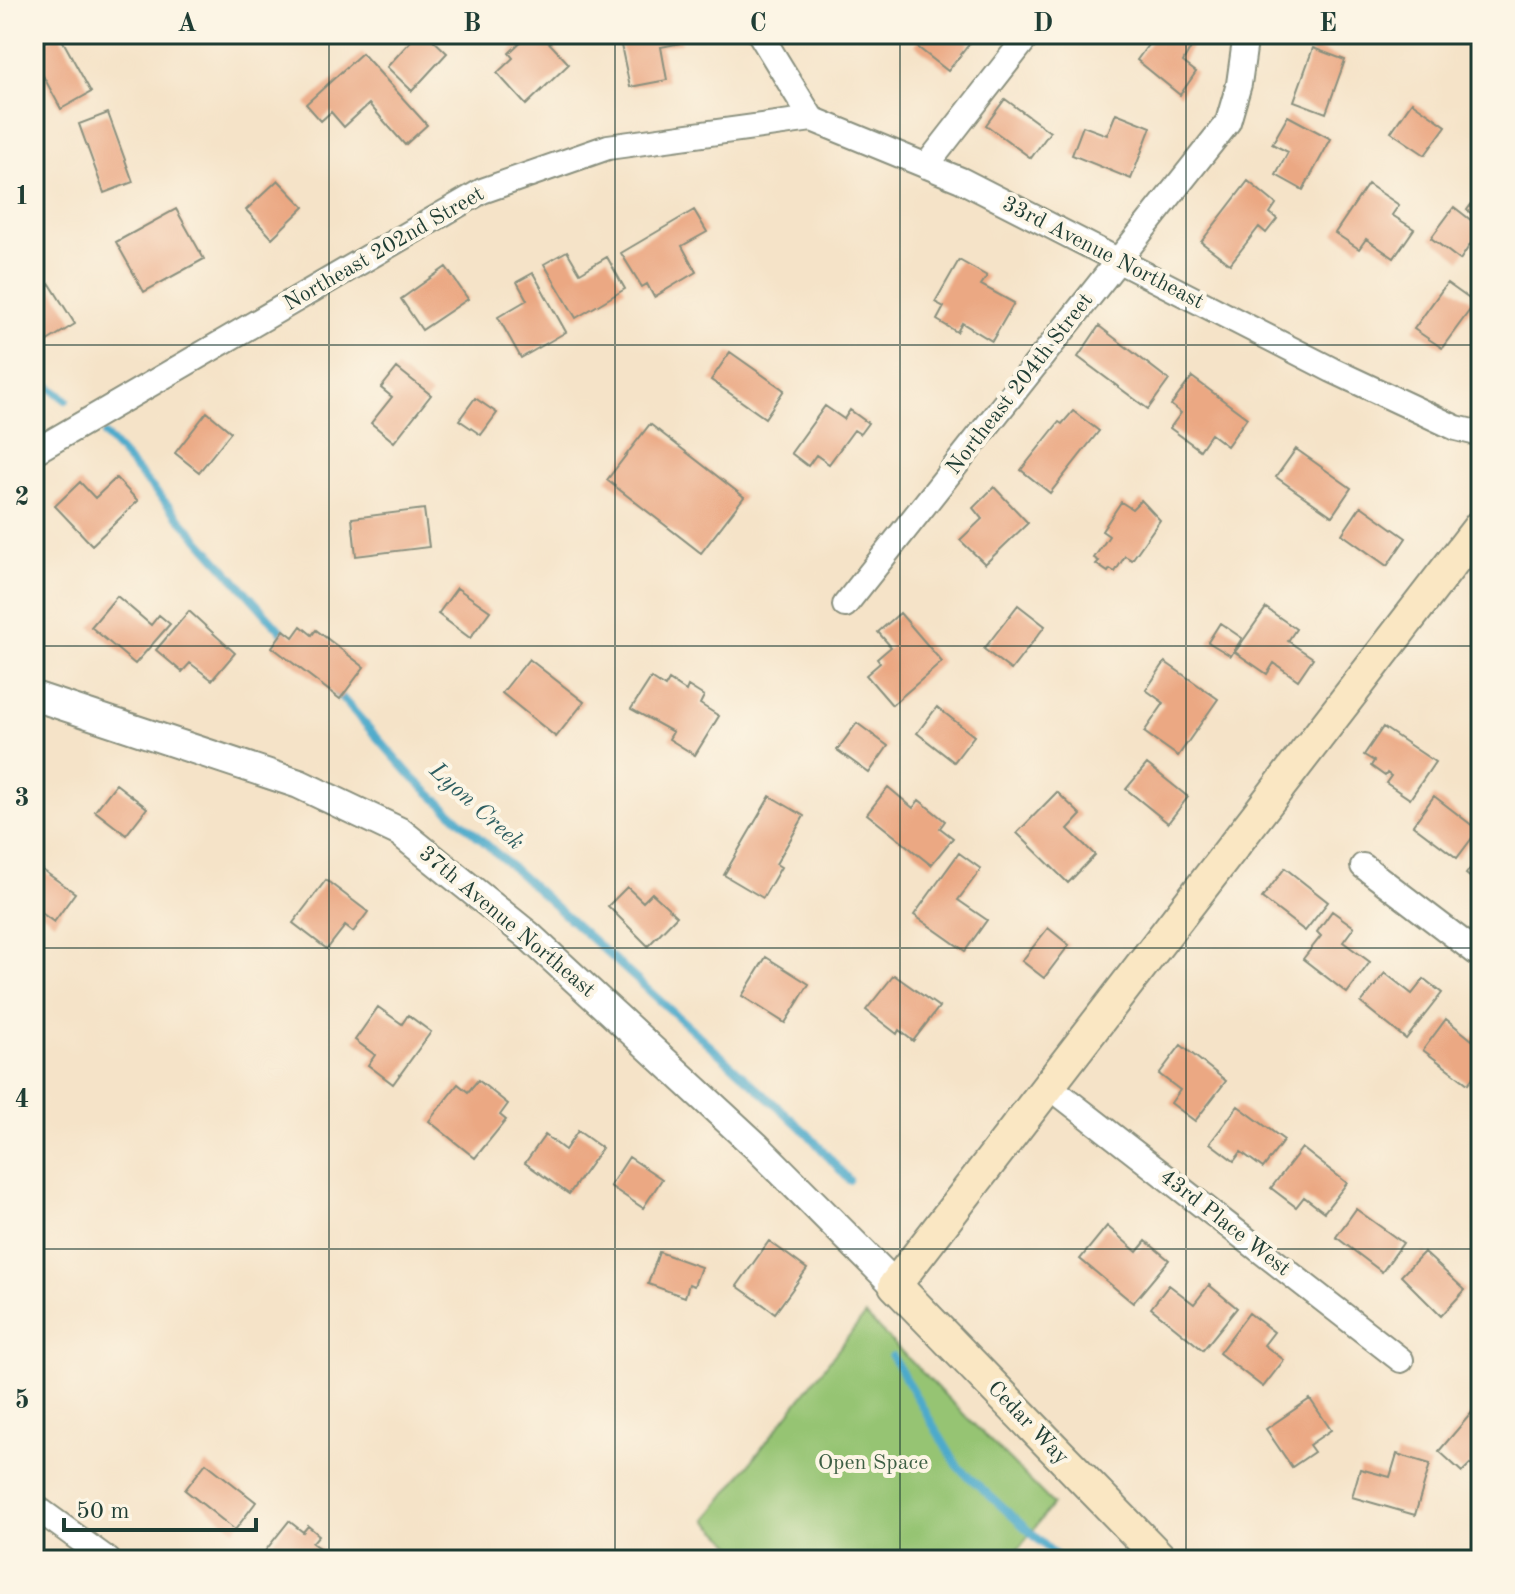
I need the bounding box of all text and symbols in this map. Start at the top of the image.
text: A [177,11,197,37]
text: B [463,11,481,37]
text: C [749,11,767,37]
text: D [1033,11,1053,37]
text: E [1319,11,1337,37]
street label: Northeast 202nd Street [280,183,488,315]
text: 1 [14,184,30,210]
street label: 33rd Avenue Northeast [999,193,1207,313]
street label: Northeast 204th Street [943,289,1097,479]
text: 2 [14,485,30,511]
water label: Lyon Creek [423,758,528,855]
text: 3 [14,786,30,812]
street label: 37th Avenue Northeast [415,842,599,1002]
text: 4 [14,1087,30,1113]
street label: 43rd Place West [1156,1166,1294,1280]
street label: Cedar Way [983,1377,1073,1469]
text: 5 [14,1388,30,1414]
park label: Open Space [818,1452,928,1474]
scale bar [64,1482,256,1532]
text: 50 m [76,1500,130,1524]

